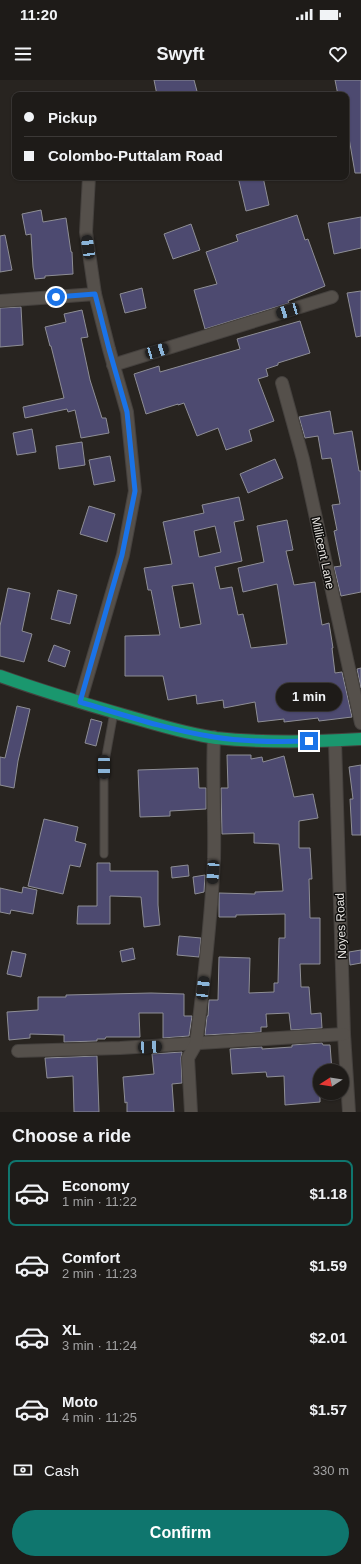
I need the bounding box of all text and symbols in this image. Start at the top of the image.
text: 11:20 [20,6,58,23]
icon: menu [12,43,34,65]
icon: heart [327,43,349,65]
text: Swyft [156,44,205,64]
text: Pickup [48,109,97,126]
text: Colombo-Puttalam Road [48,147,223,164]
car [80,234,96,260]
route start [47,288,65,306]
car [275,302,301,320]
car [144,342,170,360]
street label: Millicent Lane [309,516,338,591]
callout: 1 min [276,683,342,711]
text: 1 min [292,689,326,704]
route end [300,732,318,750]
car [98,755,110,779]
car [206,860,220,884]
street label: Noyes Road [333,893,349,959]
car [196,975,210,1001]
car [138,1040,162,1054]
north arrow [313,1064,349,1100]
map controls [313,1064,349,1100]
text: Choose a ride [12,1126,131,1146]
icon: car [14,1175,50,1211]
text: Economy [62,1177,130,1194]
text: $1.18 [309,1185,347,1202]
text: 1 min · 11:22 [62,1194,137,1209]
icon: car [14,1247,50,1283]
text: Comfort [62,1249,120,1266]
text: $1.59 [309,1257,347,1274]
text: 2 min · 11:23 [62,1266,137,1281]
icon: car [14,1319,50,1355]
text: XL [62,1321,81,1338]
text: $2.01 [309,1329,347,1346]
text: 3 min · 11:24 [62,1338,137,1353]
icon: car [14,1391,50,1427]
text: Moto [62,1393,98,1410]
text: $1.57 [309,1401,347,1418]
text: 4 min · 11:25 [62,1410,137,1425]
icon: cash [12,1459,34,1481]
text: Cash [44,1462,79,1479]
text: 330 m [313,1463,349,1478]
button: Confirm [12,1510,349,1556]

